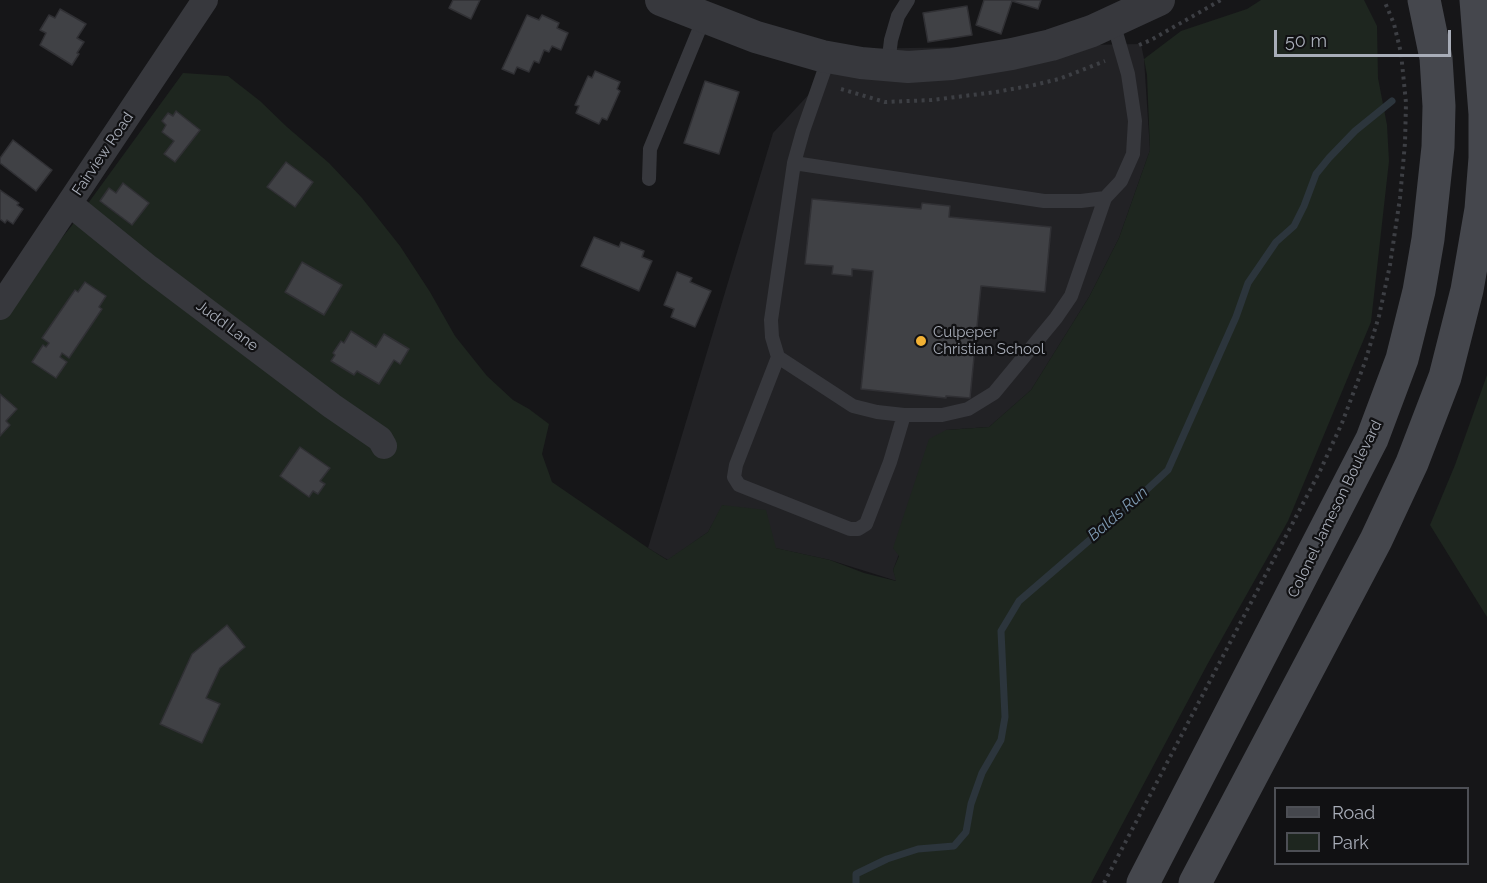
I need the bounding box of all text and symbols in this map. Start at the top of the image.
scale bar [1277,18,1454,56]
text: 50 m [1285,30,1327,51]
street label: Fairview Road [69,109,137,199]
street label: Judd Lane [192,297,262,355]
place label: Culpeper Christian School [933,323,1045,358]
marker: Culpeper Christian School [914,334,928,348]
street label: Colonel Jameson Boulevard [1284,417,1386,601]
water label: Balds Run [1084,483,1152,545]
legend [1274,787,1469,865]
text: Road [1332,802,1375,823]
text: Park [1332,832,1369,853]

